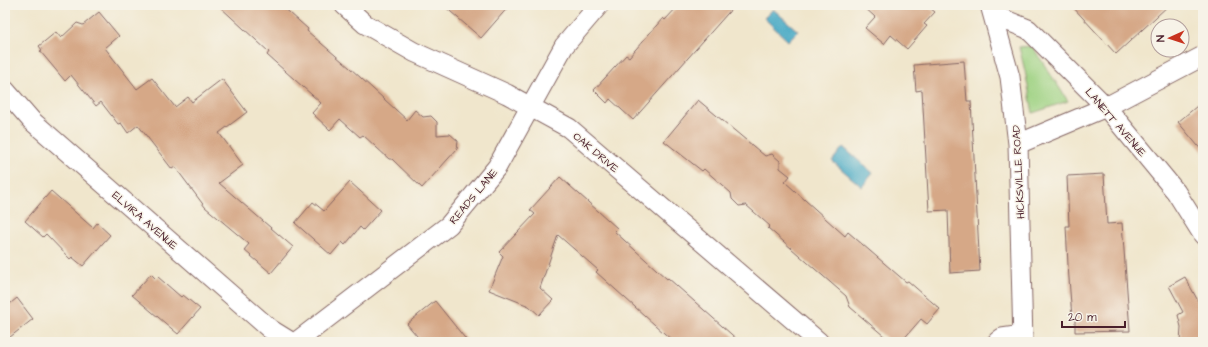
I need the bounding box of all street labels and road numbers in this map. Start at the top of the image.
street label: LANETT AVENUE [1082,85,1150,160]
street label: HICKSVILLE ROAD [1009,125,1028,219]
street label: OAK DRIVE [570,129,622,176]
street label: READS LANE [446,165,501,227]
street label: ELVIRA AVENUE [109,188,181,253]

